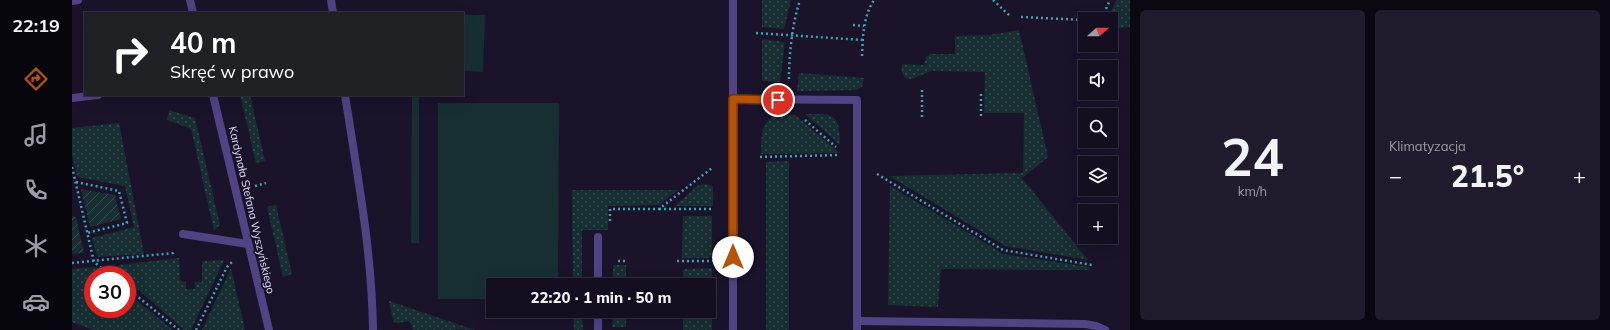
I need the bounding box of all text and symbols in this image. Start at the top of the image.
north arrow [1078,12,1118,52]
map controls [1078,12,1118,244]
text: 22:19 [12,14,60,37]
text: 40 m [170,25,236,60]
icon: right [104,28,156,80]
text: Skręć w prawo [170,60,294,83]
button: sound [1078,60,1118,100]
icon: directions [22,65,50,93]
pin [761,83,795,117]
icon: arrive [767,89,789,111]
button: search [1078,108,1118,148]
icon: music [22,121,50,149]
text: 24 [1221,124,1284,189]
street label: Kardynała Stefana Wyszyńskiego [226,125,278,295]
text: Klimatyzacja [1389,138,1466,154]
button: layers [1078,156,1118,196]
text: 21.5° [1451,157,1524,195]
text: − [1389,162,1402,190]
text: + [1573,162,1586,190]
icon: phone [22,176,50,204]
text: km/h [1238,183,1267,199]
button: + [1078,204,1118,244]
icon: climate [22,232,50,260]
position arrow [712,236,754,278]
speed limit sign: 30 [84,266,136,318]
icon: car [22,288,50,316]
text: 22:20 · 1 min · 50 m [531,288,671,307]

